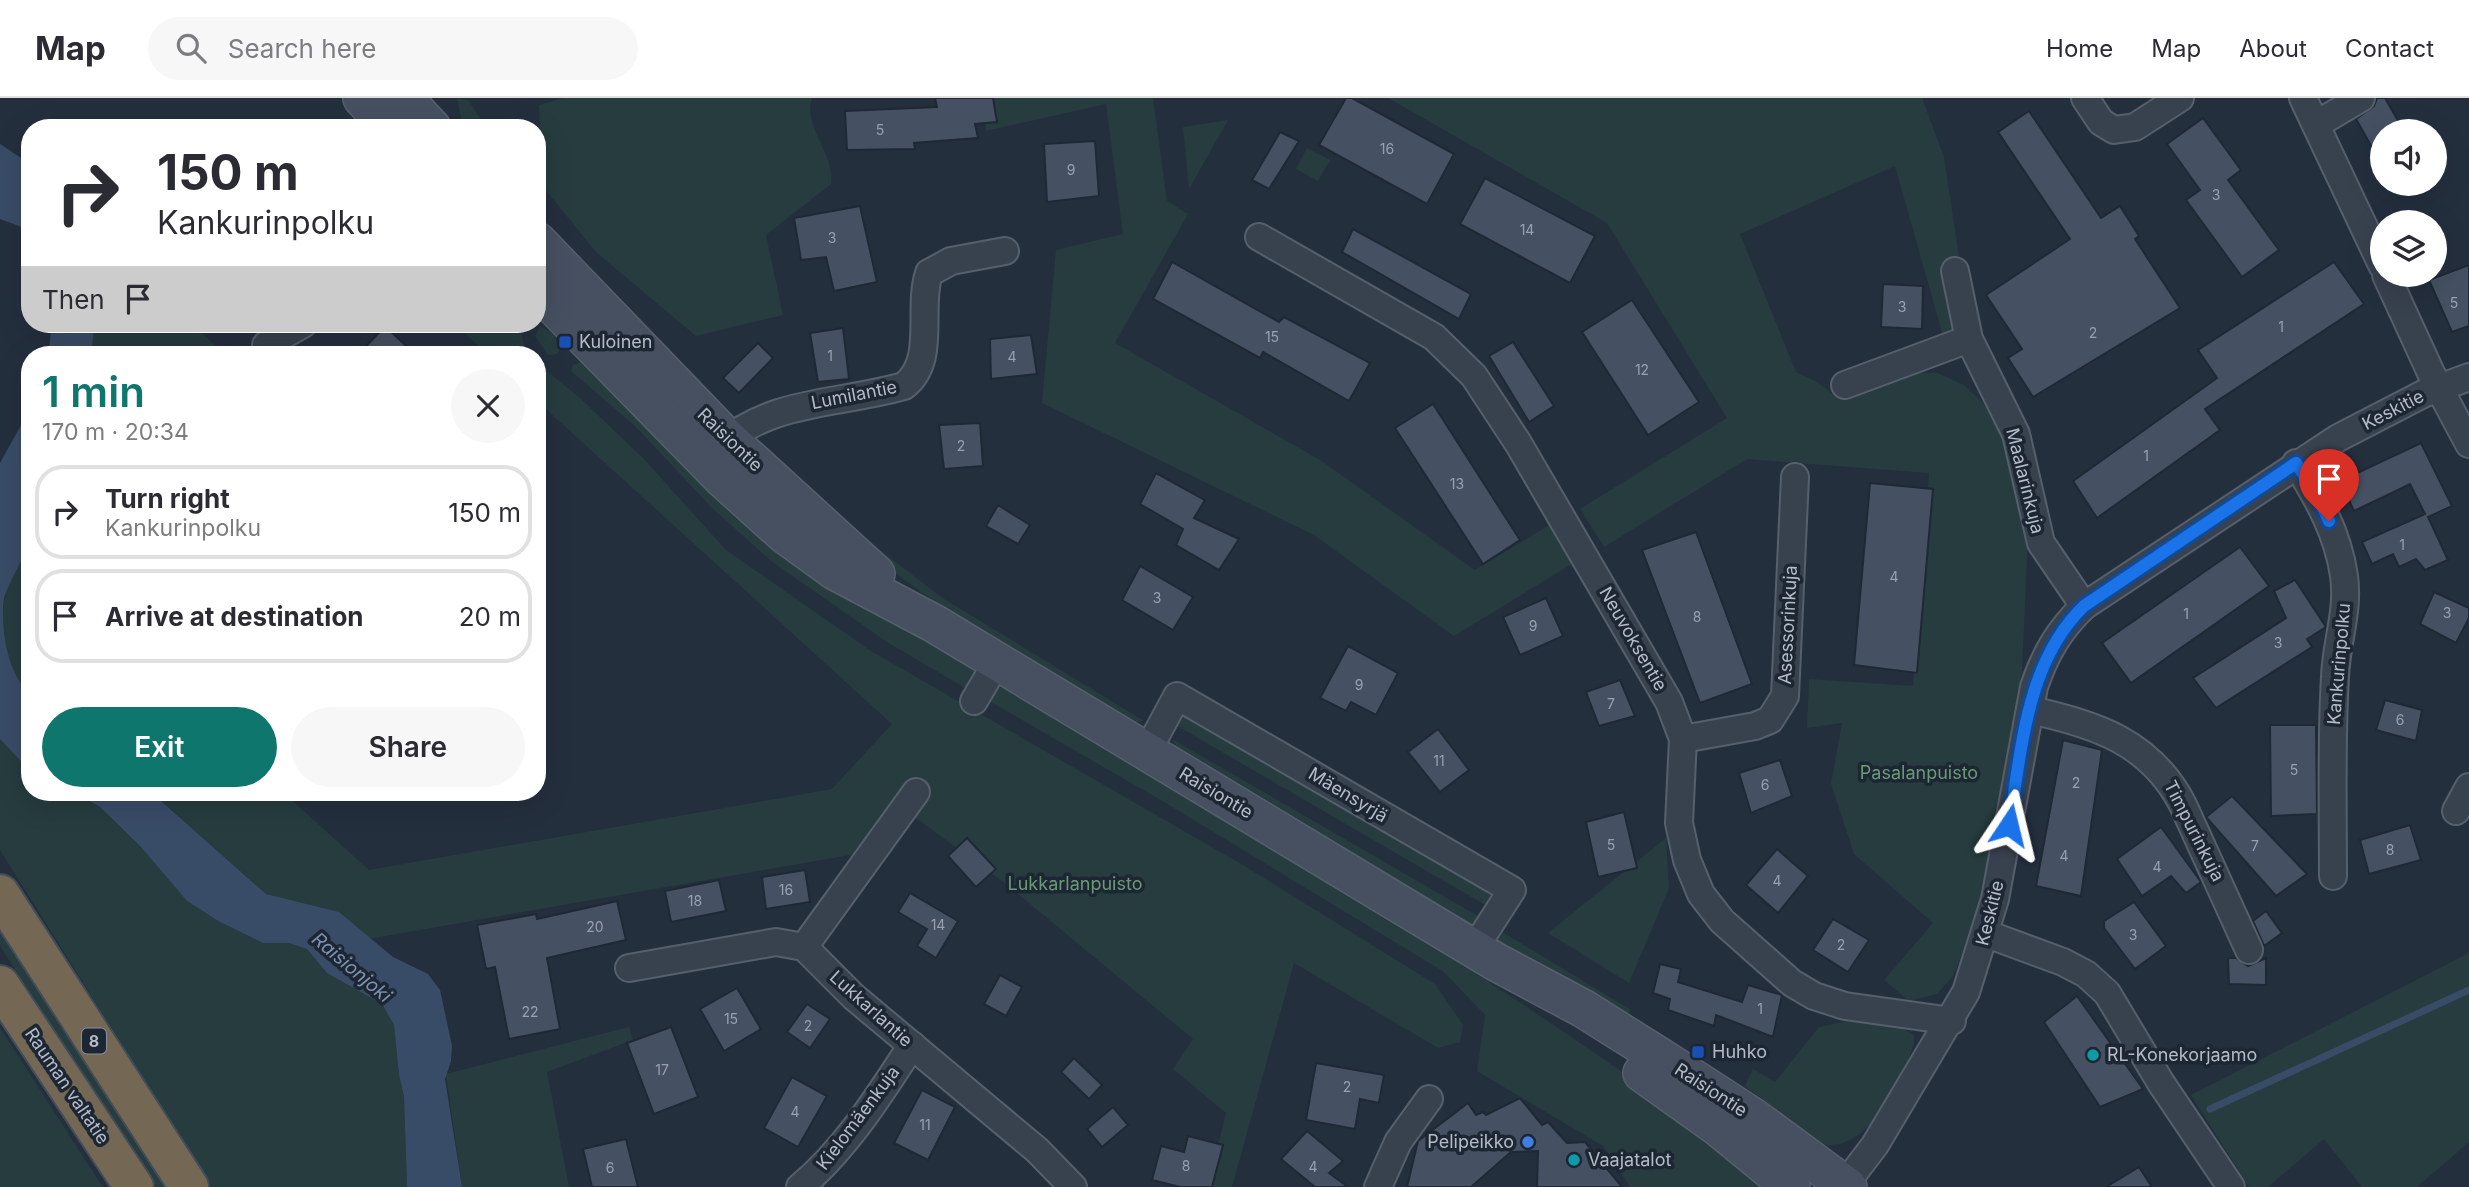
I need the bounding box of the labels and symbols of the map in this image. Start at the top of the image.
house number: 5 [876,121,884,138]
house number: 16 [1380,140,1394,157]
house number: 9 [1067,161,1075,178]
house number: 3 [2212,186,2220,203]
house number: 14 [1520,221,1534,238]
house number: 3 [828,229,836,246]
house number: 5 [2450,294,2458,311]
house number: 3 [1898,298,1906,315]
house number: 1 [2278,318,2284,335]
house number: 2 [2089,324,2097,341]
house number: 15 [1265,328,1279,345]
place label: Kuloinen [579,331,652,352]
marker: Kuloinen [557,334,573,350]
house number: 1 [827,347,833,364]
house number: 4 [1007,348,1017,365]
house number: 12 [1635,361,1649,378]
street label: Lumilantie [809,376,899,413]
street label: Keskitie [2358,385,2427,434]
street label: Raisiontie [694,404,767,476]
street label: Maalarinkuja [2002,426,2049,536]
house number: 2 [957,437,965,454]
house number: 1 [2143,447,2149,464]
pin [2299,449,2359,521]
house number: 13 [1450,475,1464,492]
house number: 1 [2399,536,2405,553]
street label: Asessorinkuja [1774,565,1801,685]
house number: 4 [1889,568,1899,585]
street label: Neuvoksentie [1595,583,1672,694]
house number: 3 [1153,589,1161,606]
street label: Kankurinpolku [2323,602,2354,726]
house number: 3 [2443,604,2451,621]
house number: 1 [2183,605,2189,622]
house number: 8 [1693,608,1701,625]
house number: 9 [1529,617,1537,634]
house number: 3 [2274,634,2282,651]
house number: 9 [1355,676,1363,693]
house number: 7 [1607,695,1615,712]
house number: 6 [2396,711,2404,728]
house number: 11 [1433,752,1445,769]
house number: 5 [2290,761,2298,778]
street label: Raisiontie [1176,762,1257,823]
park label: Pasalanpuisto [1860,762,1978,783]
street label: Mäensyrjä [1305,763,1392,826]
house number: 2 [2072,774,2080,791]
house number: 6 [1761,776,1769,793]
street label: Timpurinkuja [2160,777,2229,885]
position arrow [1972,788,2046,862]
house number: 5 [1607,836,1615,853]
house number: 7 [2251,837,2259,854]
house number: 8 [2386,841,2394,858]
house number: 4 [2059,847,2069,864]
house number: 4 [2152,858,2162,875]
house number: 4 [1772,872,1782,889]
park label: Lukkarlanpuisto [1008,873,1142,894]
street label: Keskitie [1971,878,2008,948]
house number: 16 [779,881,793,898]
house number: 18 [688,892,702,909]
house number: 14 [931,916,945,933]
house number: 20 [586,918,604,935]
house number: 3 [2129,926,2137,943]
water label: Raisionjoki [307,928,396,1007]
house number: 2 [1837,936,1845,953]
street label: Lukkarlantie [826,966,917,1051]
house number: 1 [1757,1000,1763,1017]
house number: 22 [521,1003,539,1020]
house number: 15 [724,1010,738,1027]
house number: 2 [804,1017,812,1034]
street label: Rauman valtatie [21,1024,114,1148]
road number: 8 [82,1029,106,1054]
place label: Huhko [1712,1041,1767,1062]
marker: Huhko [1690,1044,1706,1060]
place label: RL-Konekorjaamo [2107,1044,2257,1065]
marker: RL-Konekorjaamo [2085,1047,2101,1063]
street label: Raisiontie [1671,1058,1751,1121]
house number: 17 [655,1061,669,1078]
street label: Kielomäenkuja [812,1062,903,1174]
house number: 2 [1343,1078,1351,1095]
house number: 4 [790,1103,800,1120]
house number: 11 [919,1116,931,1133]
place label: Pelipeikko [1427,1131,1514,1152]
marker: Pelipeikko [1520,1134,1536,1150]
place label: Vaajatalot [1588,1149,1671,1170]
marker: Vaajatalot [1566,1152,1582,1168]
house number: 8 [1182,1157,1190,1174]
house number: 4 [1308,1158,1318,1175]
house number: 6 [606,1159,614,1176]

